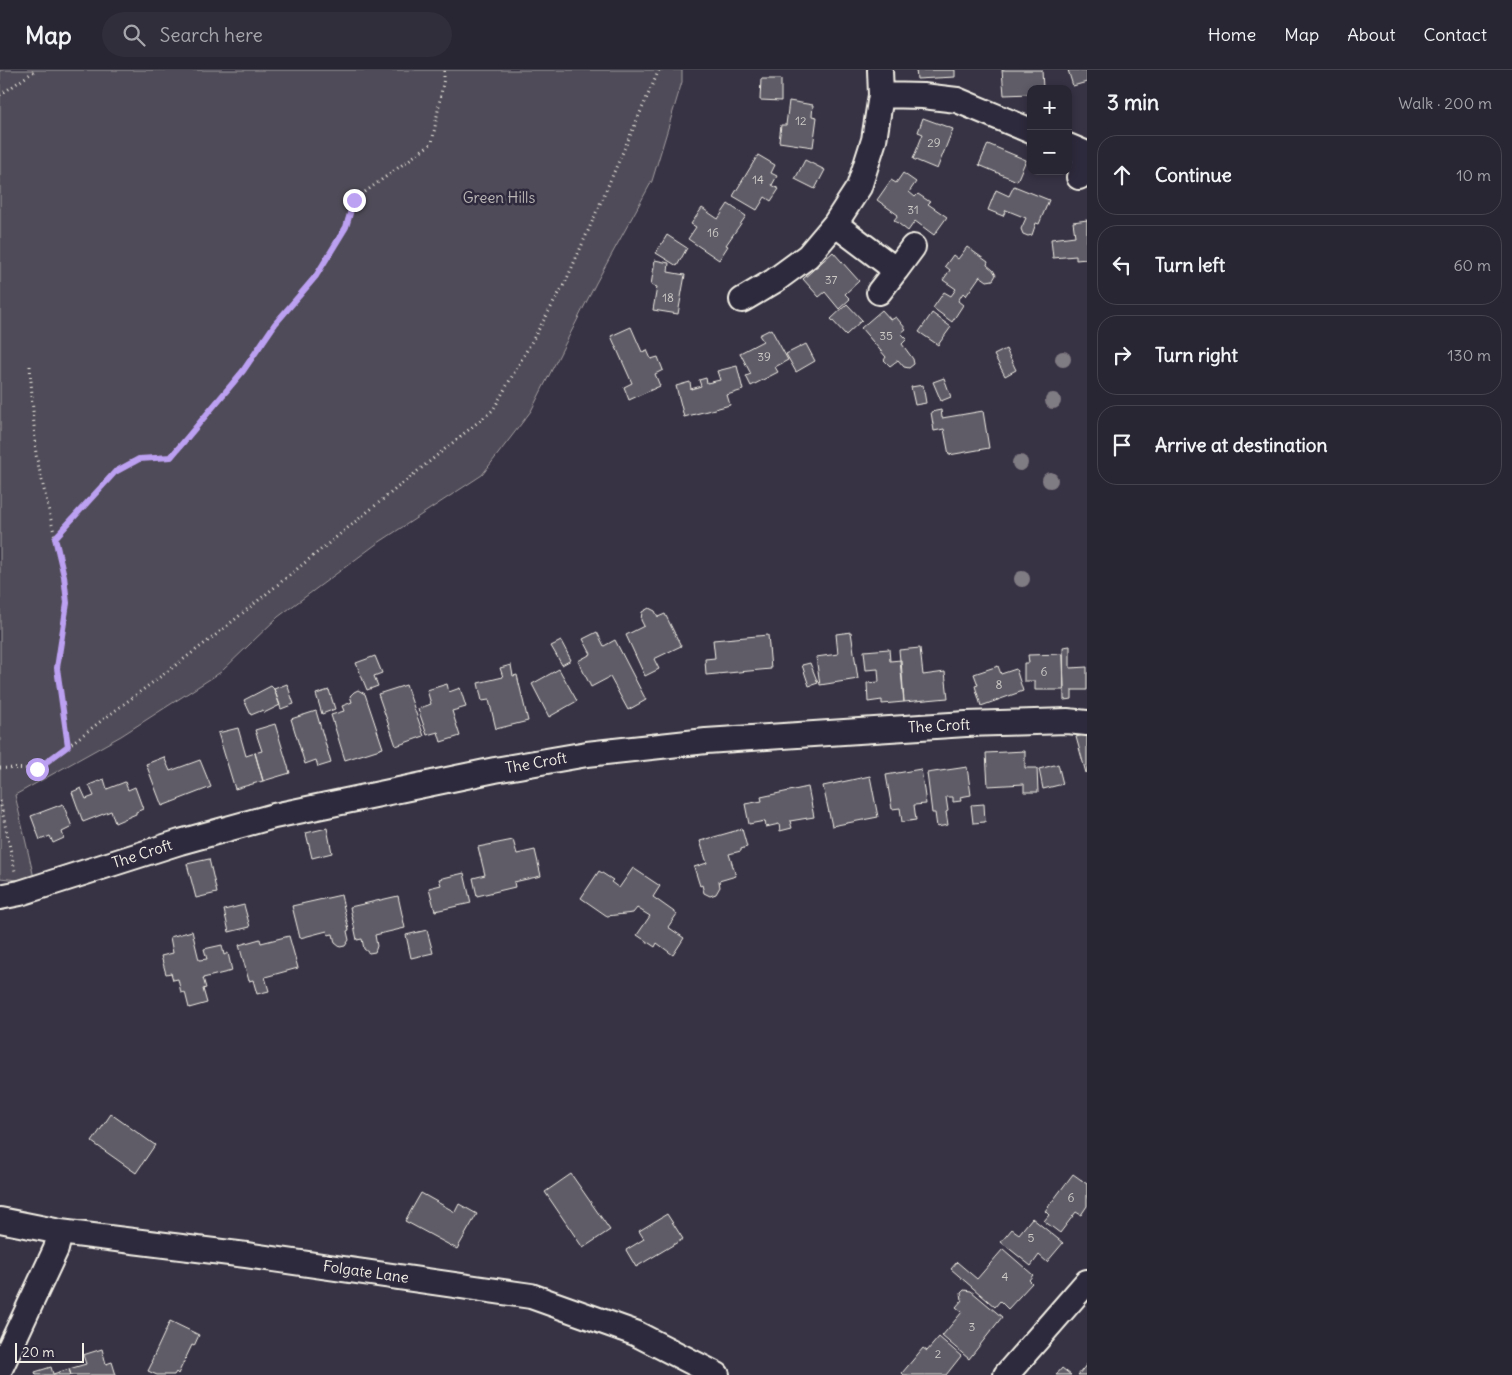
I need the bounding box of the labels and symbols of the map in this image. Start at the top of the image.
house number: 12 [795,113,807,128]
house number: 29 [927,135,941,150]
house number: 14 [752,172,764,187]
park label: Green Hills [463,188,535,207]
route end [343,189,366,212]
house number: 31 [907,202,919,217]
house number: 16 [707,225,719,240]
house number: 37 [825,272,837,287]
house number: 18 [662,290,674,305]
house number: 35 [879,328,893,343]
house number: 39 [757,349,771,364]
house number: 6 [1041,664,1048,679]
house number: 8 [996,677,1003,692]
street label: The Croft [907,714,971,737]
street label: The Croft [504,748,568,777]
route start [26,758,49,781]
street label: The Croft [109,835,174,872]
house number: 6 [1068,1190,1075,1205]
house number: 5 [1028,1230,1035,1245]
street label: Folgate Lane [322,1256,410,1287]
house number: 4 [1002,1269,1009,1284]
house number: 3 [969,1319,976,1334]
scale bar [15,1340,84,1363]
house number: 2 [935,1346,942,1361]

